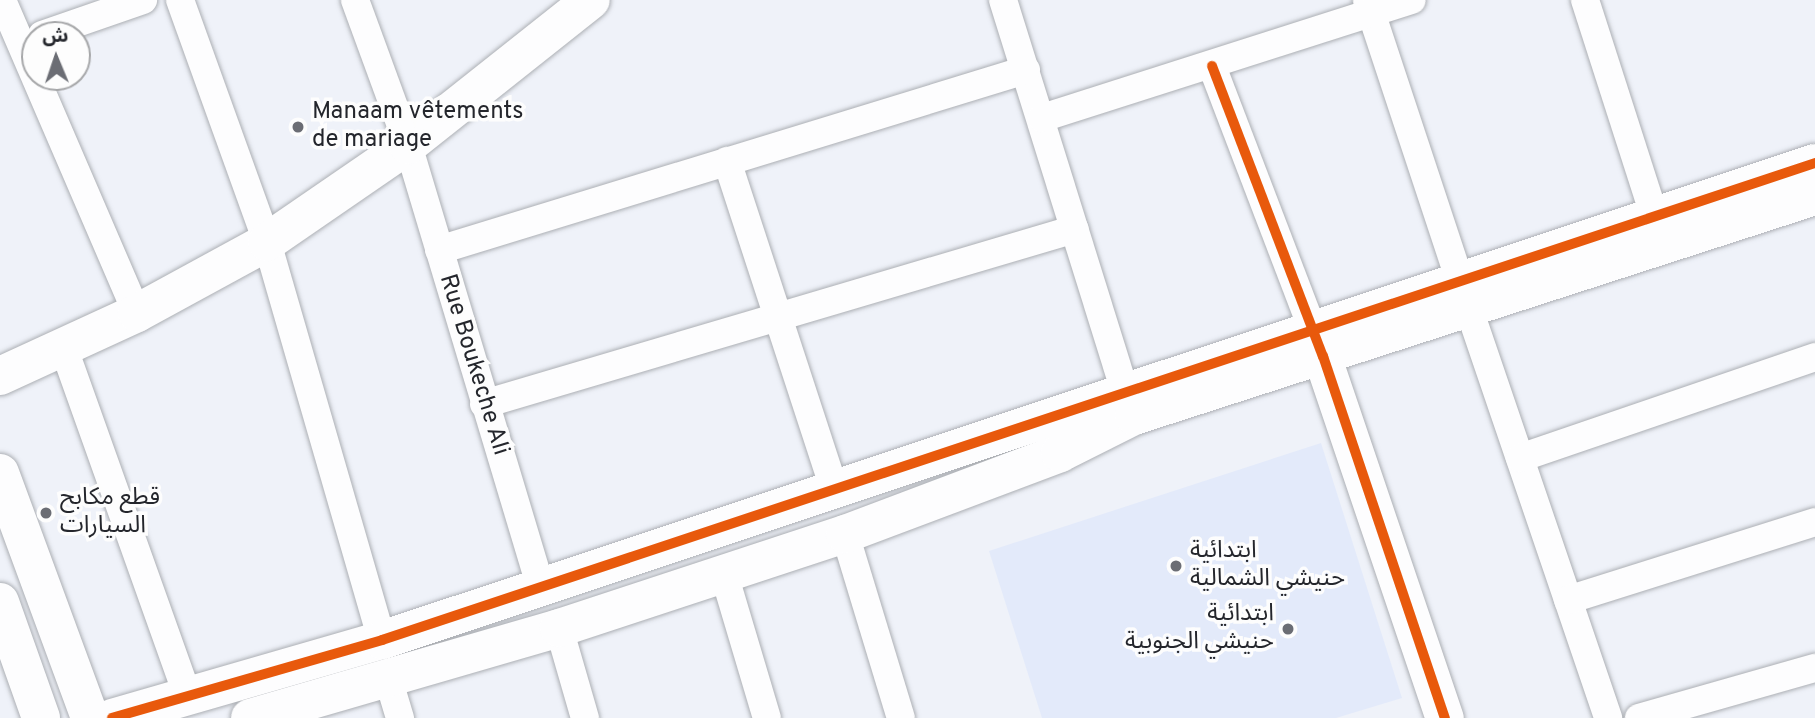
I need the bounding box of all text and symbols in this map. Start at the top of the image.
north arrow [21,21,91,91]
text: ش [42,25,69,49]
place label: Manaam vêtements de mariage [312,99,523,155]
marker: Manaam vêtements de mariage [290,119,306,135]
street label: Rue Boukeche Ali [432,270,514,460]
place label: قطع مكابح السيارات [60,485,160,541]
marker: قطع مكابح السيارات [38,505,54,521]
place label: ابتدائية حنيشي الشمالية [1190,538,1345,594]
marker: ابتدائية حنيشي الشمالية [1168,558,1184,574]
place label: ابتدائية حنيشي الجنوبية [1125,601,1274,657]
marker: ابتدائية حنيشي الجنوبية [1280,621,1296,637]

